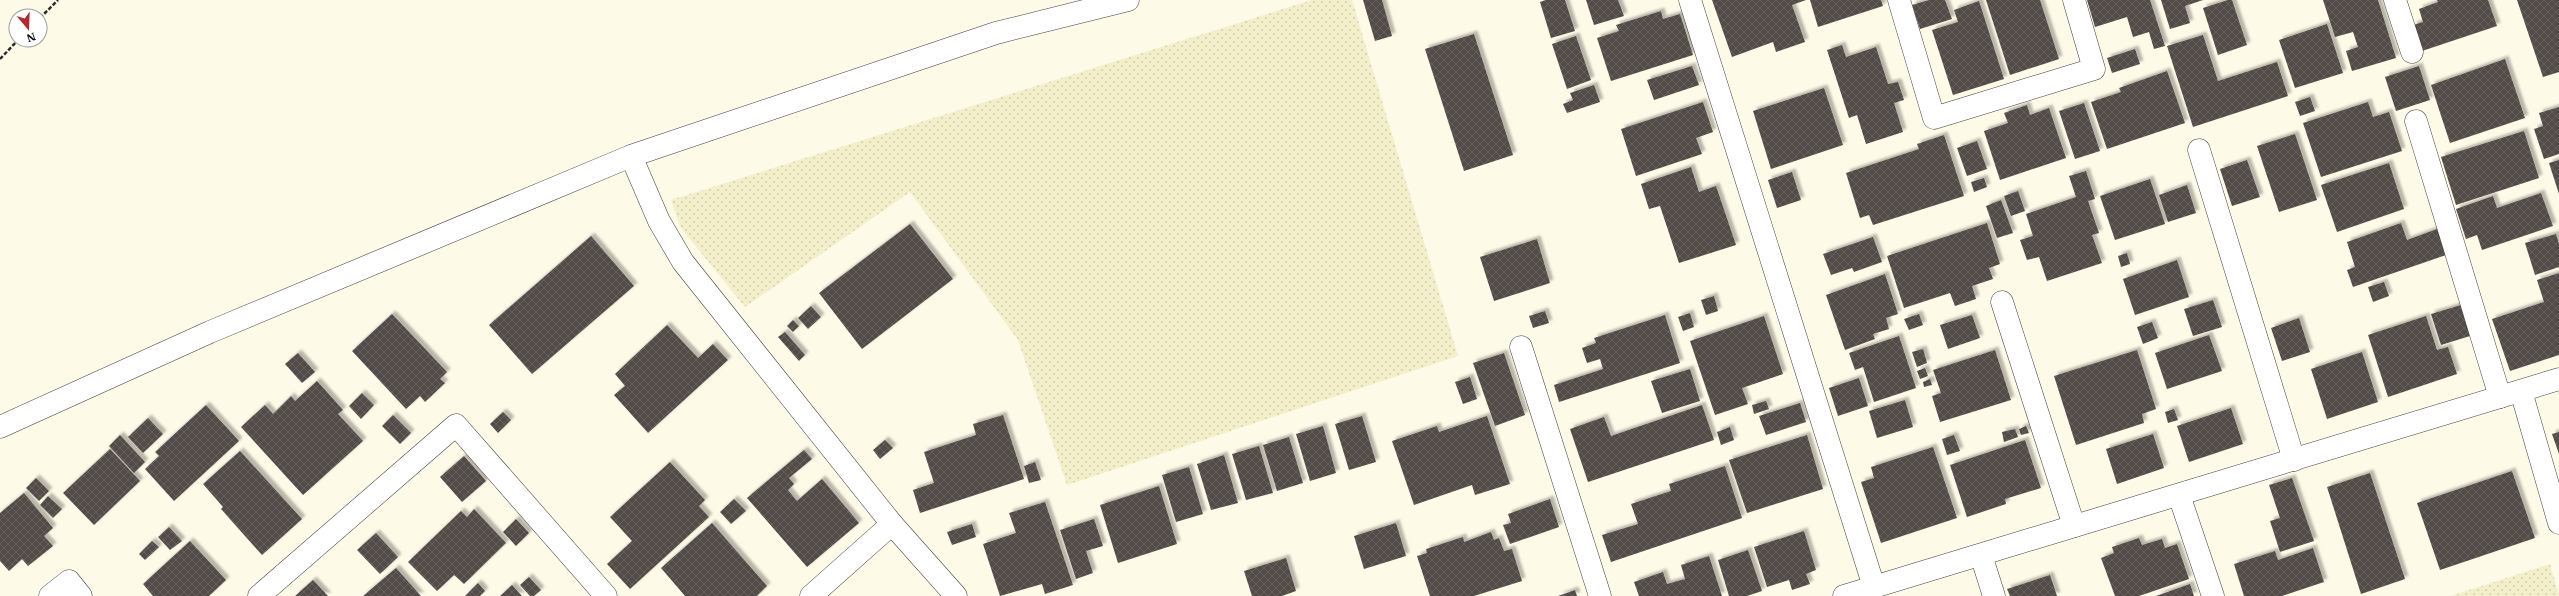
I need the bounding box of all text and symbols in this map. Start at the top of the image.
north arrow [8,8,48,48]
text: N [25,29,38,46]

